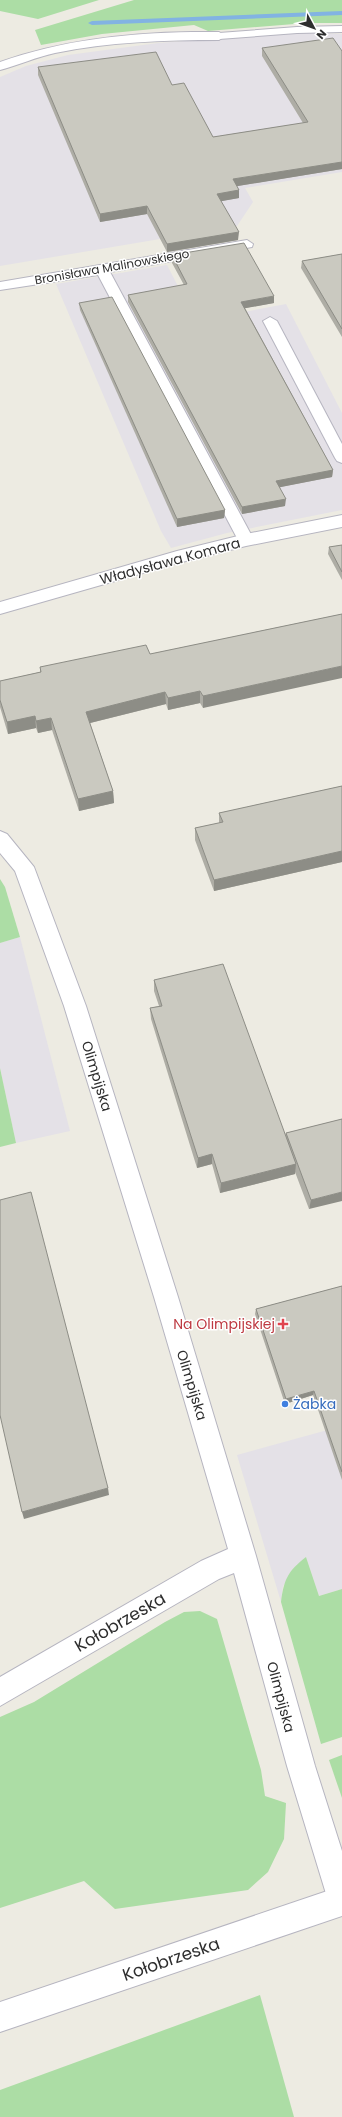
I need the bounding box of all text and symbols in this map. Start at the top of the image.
north arrow [294,8,334,48]
text: N [313,26,330,43]
street label: Bronisława Malinowskiego [33,244,191,288]
street label: Władysława Komara [97,533,243,589]
street label: Olimpijska [77,1038,117,1114]
place label: Na Olimpijskiej [173,1314,275,1334]
marker: Na Olimpijskiej [278,1319,288,1329]
street label: Olimpijska [172,1347,212,1423]
place label: Żabka [293,1394,336,1414]
marker: Żabka [280,1399,290,1409]
street label: Kołobrzeska [70,1586,170,1658]
street label: Olimpijska [262,1659,300,1735]
street label: Kołobrzeska [119,1931,223,1987]

